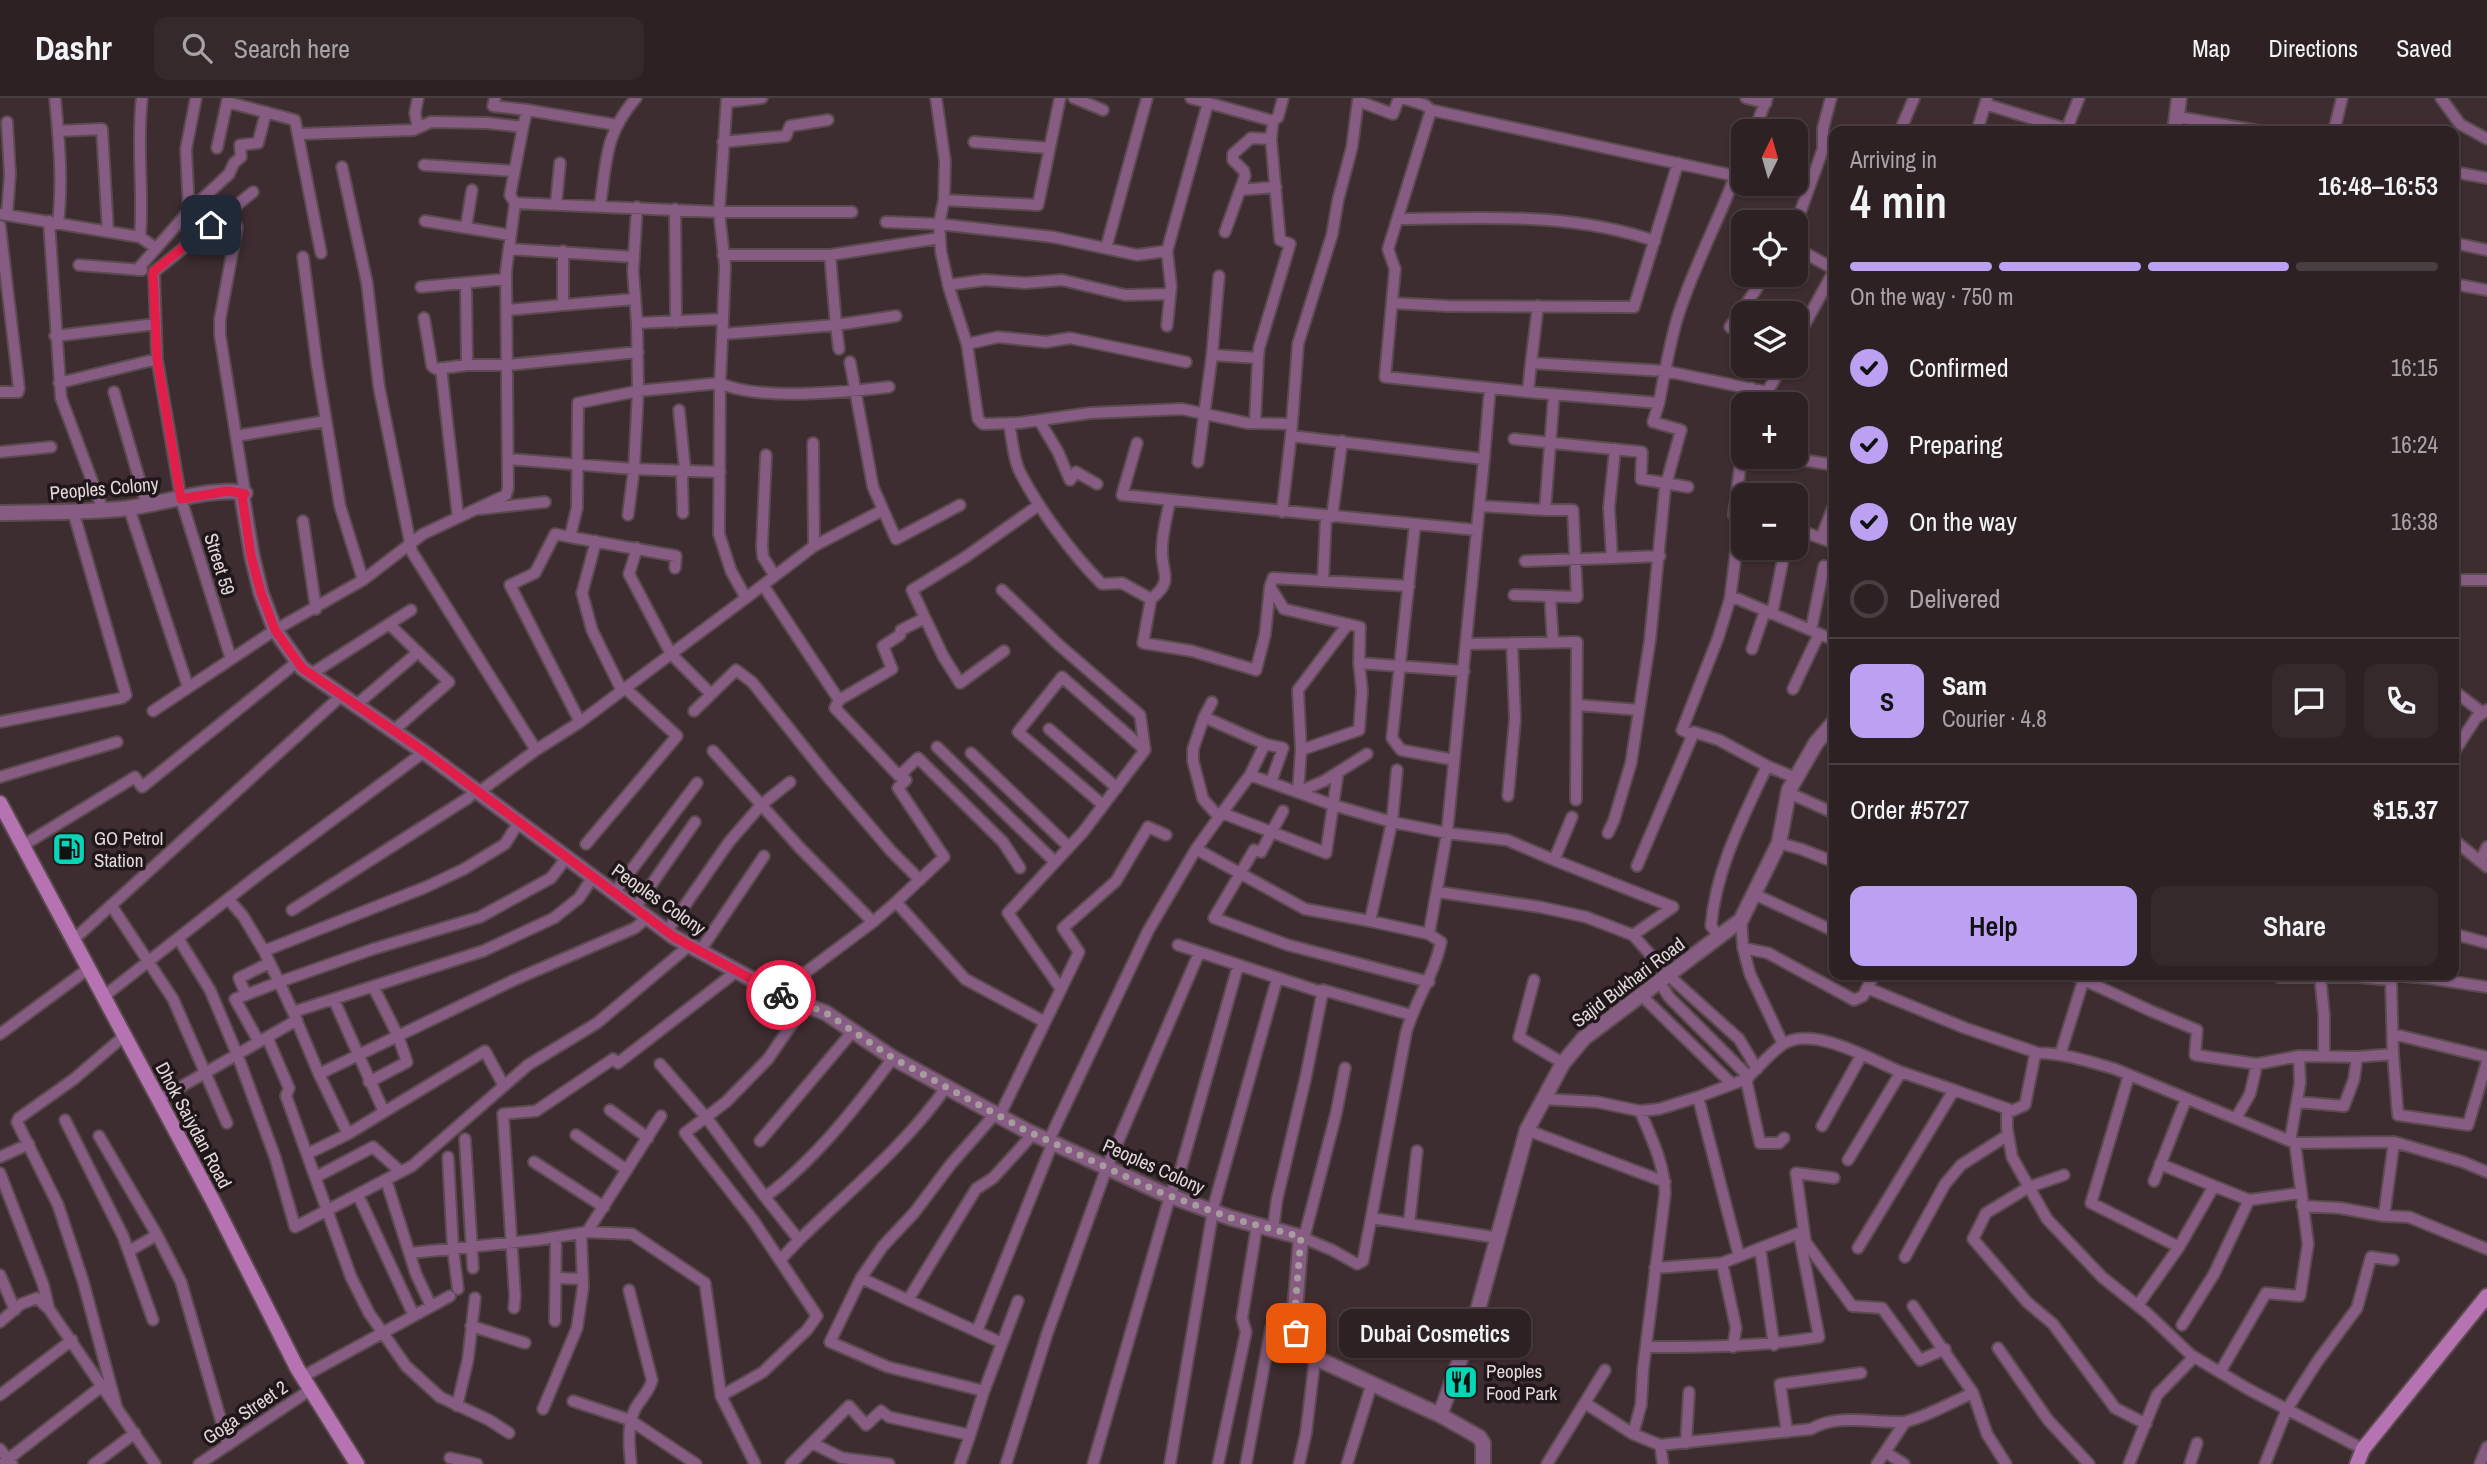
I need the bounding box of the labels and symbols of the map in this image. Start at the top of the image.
north arrow [1731,119,1808,196]
pin [181,195,241,255]
street label: Peoples Colony [49,470,160,506]
street label: Street 59 [198,530,242,598]
place label: GO Petrol Station [94,825,163,873]
fuel station icon: GO Petrol Station [50,830,88,868]
street label: Peoples Colony [607,857,711,941]
street label: Sajid Bukhari Road [1566,931,1690,1033]
courier [746,960,816,1030]
street label: Dhok Saiydan Road [150,1057,238,1193]
street label: Peoples Colony [1099,1132,1209,1200]
pin [1266,1303,1326,1363]
callout: Dubai Cosmetics [1338,1308,1530,1358]
place label: Peoples Food Park [1486,1358,1557,1406]
restaurant icon: Peoples Food Park [1442,1363,1480,1401]
street label: Goga Street 2 [198,1374,292,1450]

